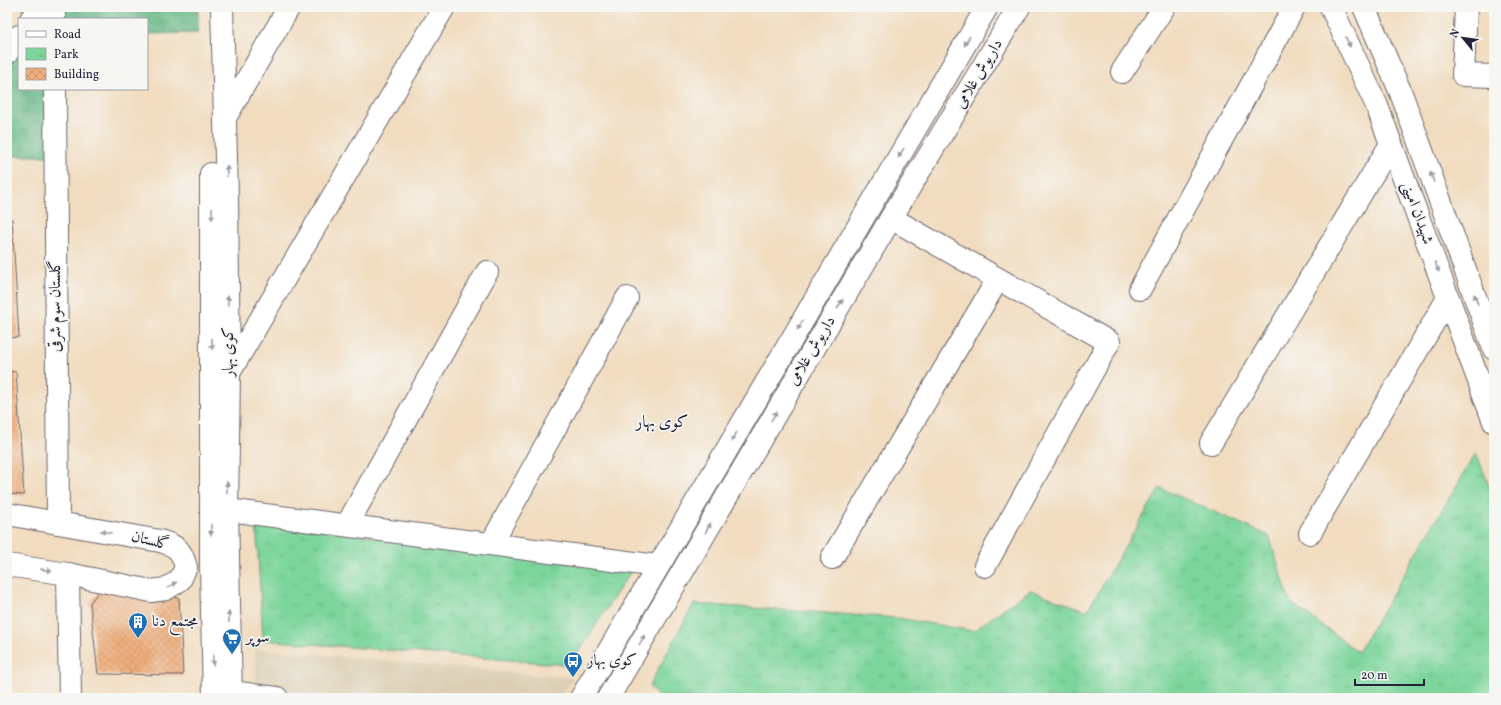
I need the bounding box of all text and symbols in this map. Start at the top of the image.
legend [18,18,148,90]
north arrow [1443,18,1483,58]
text: Road [54,27,81,43]
text: N [1447,27,1464,41]
street label: داریوش غلامی [950,35,1008,113]
one-way arrow [964,35,971,47]
one-way arrow [1345,37,1351,48]
text: Park [54,47,79,63]
text: Building [54,67,99,83]
one-way arrow [898,147,905,159]
one-way arrow [223,165,230,177]
one-way arrow [1428,171,1434,183]
street label: شهیدان امینی [1395,179,1439,247]
one-way arrow [209,208,215,221]
street label: گلستان سوم شرقی [45,260,69,352]
one-way arrow [1434,262,1440,274]
one-way arrow [1473,293,1479,305]
one-way arrow [225,294,231,307]
one-way arrow [836,298,843,310]
street label: داریوش غلامی [783,312,841,390]
one-way arrow [796,319,803,331]
street label: کوی بهار [218,327,240,379]
one-way arrow [209,338,215,351]
one-way arrow [770,410,777,422]
district label: کوی بهار [633,411,689,434]
one-way arrow [731,431,738,443]
one-way arrow [224,480,230,493]
one-way arrow [704,522,711,534]
one-way arrow [208,524,214,537]
street label: گلستان [129,526,171,556]
one-way arrow [100,528,112,534]
one-way arrow [39,568,52,574]
one-way arrow [166,581,178,588]
one-way arrow [226,610,232,623]
building icon: مجتمع دنا [127,611,149,639]
place label: مجتمع دنا [152,611,198,636]
supermarket icon: سوپر [221,627,243,655]
place label: سوپر [244,627,270,649]
one-way arrow [638,634,645,646]
bus stop icon: کوی بهار [562,650,584,678]
place label: کوی بهار [585,650,637,672]
one-way arrow [210,654,216,667]
scale bar [1355,661,1424,687]
text: 20 m [1361,668,1388,684]

